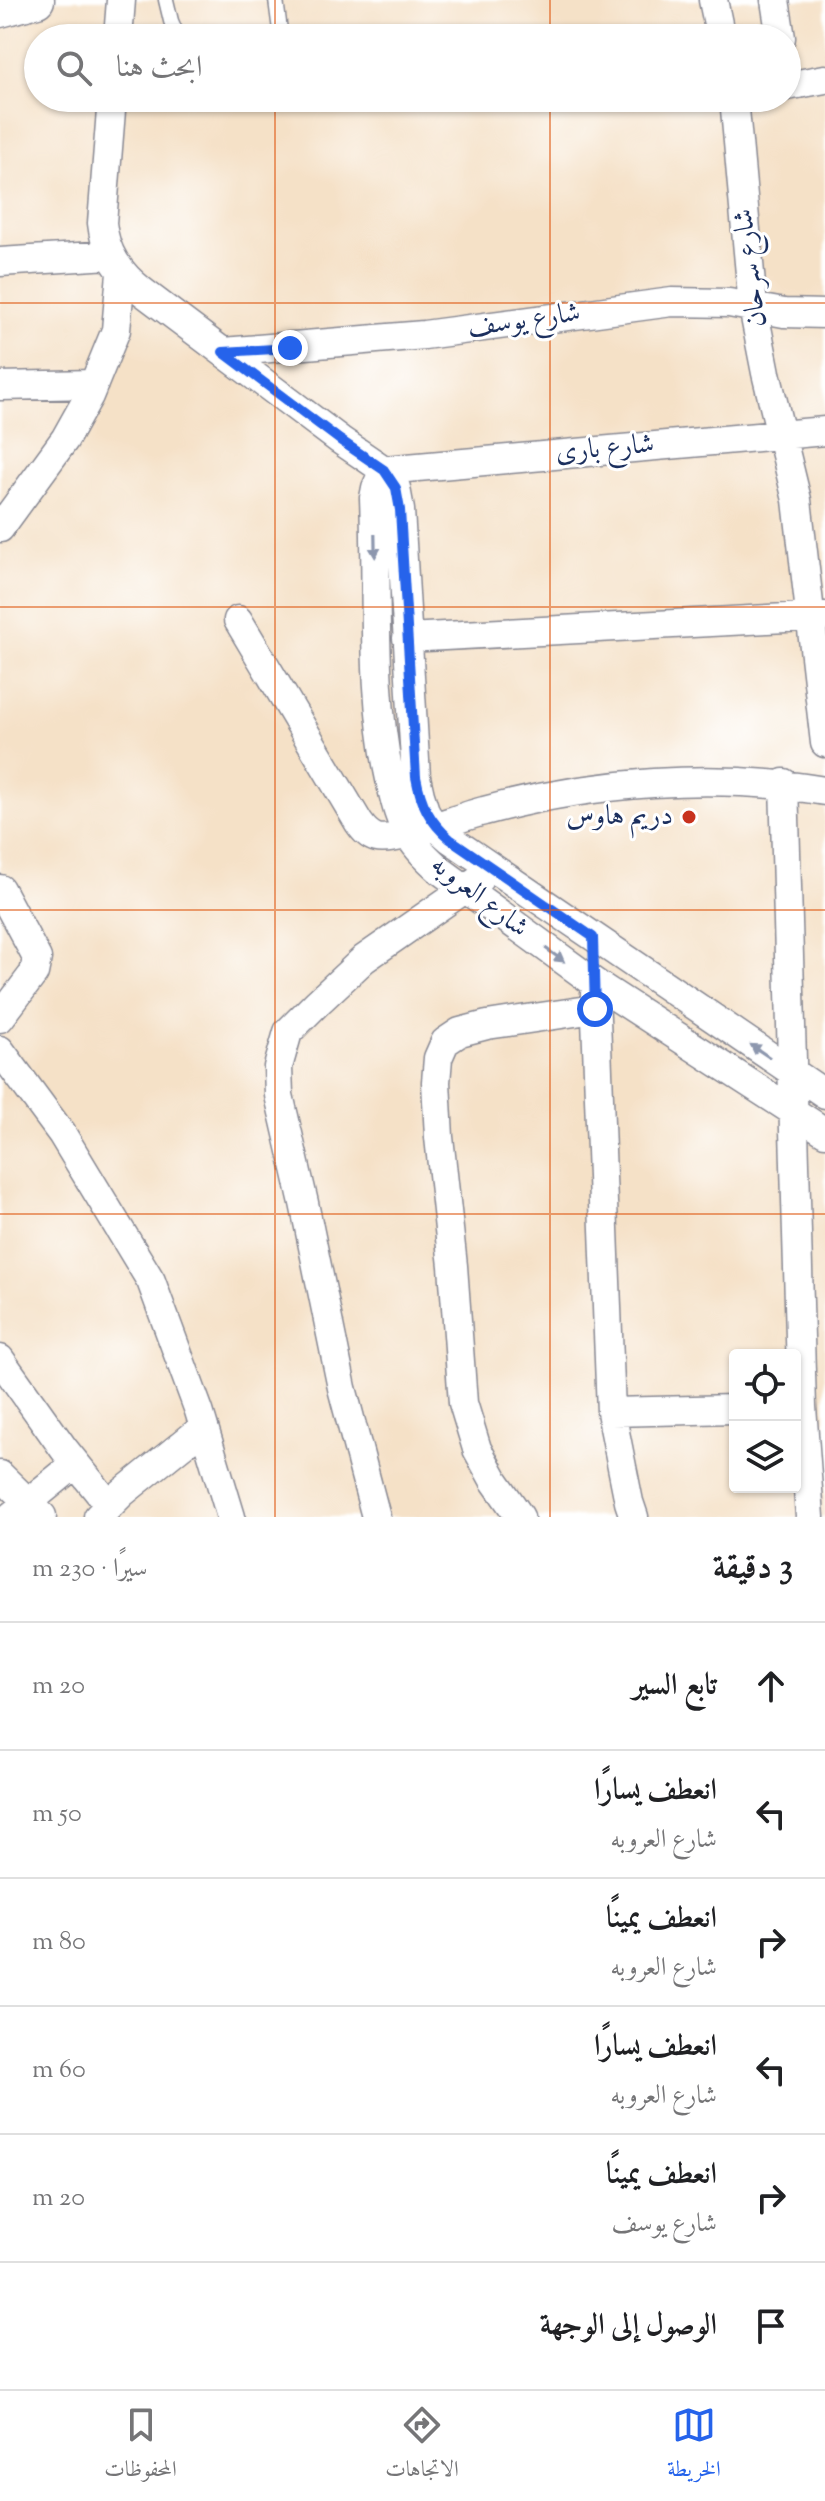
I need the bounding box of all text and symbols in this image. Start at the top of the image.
search box [24,24,801,112]
icon: search [52,46,96,90]
text: ابحث هنا [116,47,202,90]
street label: شارع سرحان [724,206,779,330]
street label: شارع يوسف [465,293,583,350]
route end [272,330,308,366]
street label: شارع بارى [554,425,656,474]
one-way arrow [369,534,381,559]
place label: دريم هاوس [566,797,673,839]
marker: دريم هاوس [680,808,698,826]
street label: شارع العروبه [421,846,537,949]
one-way arrow [545,947,566,962]
route start [577,991,613,1027]
one-way arrow [749,1044,770,1059]
map controls [729,1349,801,1493]
button: locate [729,1349,801,1421]
button: layers [729,1421,801,1493]
text: 3 دقيقة [713,1544,793,1593]
text: سيرًا · 230 m [32,1551,148,1588]
icon: ahead [749,1664,793,1708]
text: تابع السير [632,1665,717,1708]
text: 20 m [32,1668,85,1705]
text: انعطف يسارًا [594,1770,717,1813]
icon: left [749,1792,793,1836]
text: 50 m [32,1796,82,1833]
text: شارع العروبه [610,1822,717,1859]
text: انعطف يمينًا [606,1898,717,1941]
icon: right [749,1920,793,1964]
text: 80 m [32,1924,86,1961]
text: شارع العروبه [610,1950,717,1987]
text: انعطف يسارًا [594,2026,717,2069]
icon: left [749,2048,793,2092]
text: 60 m [32,2052,86,2089]
text: شارع العروبه [610,2078,717,2115]
text: انعطف يمينًا [606,2154,717,2197]
icon: right [749,2176,793,2220]
text: 20 m [32,2180,85,2217]
text: شارع يوسف [612,2206,717,2243]
icon: arrive [749,2304,793,2348]
text: الوصول إلى الوجهة [540,2305,717,2348]
tab: المحفوظات [104,2403,177,2490]
tab: الاتجاهات [385,2403,459,2490]
tab: الخريطة [667,2403,721,2490]

